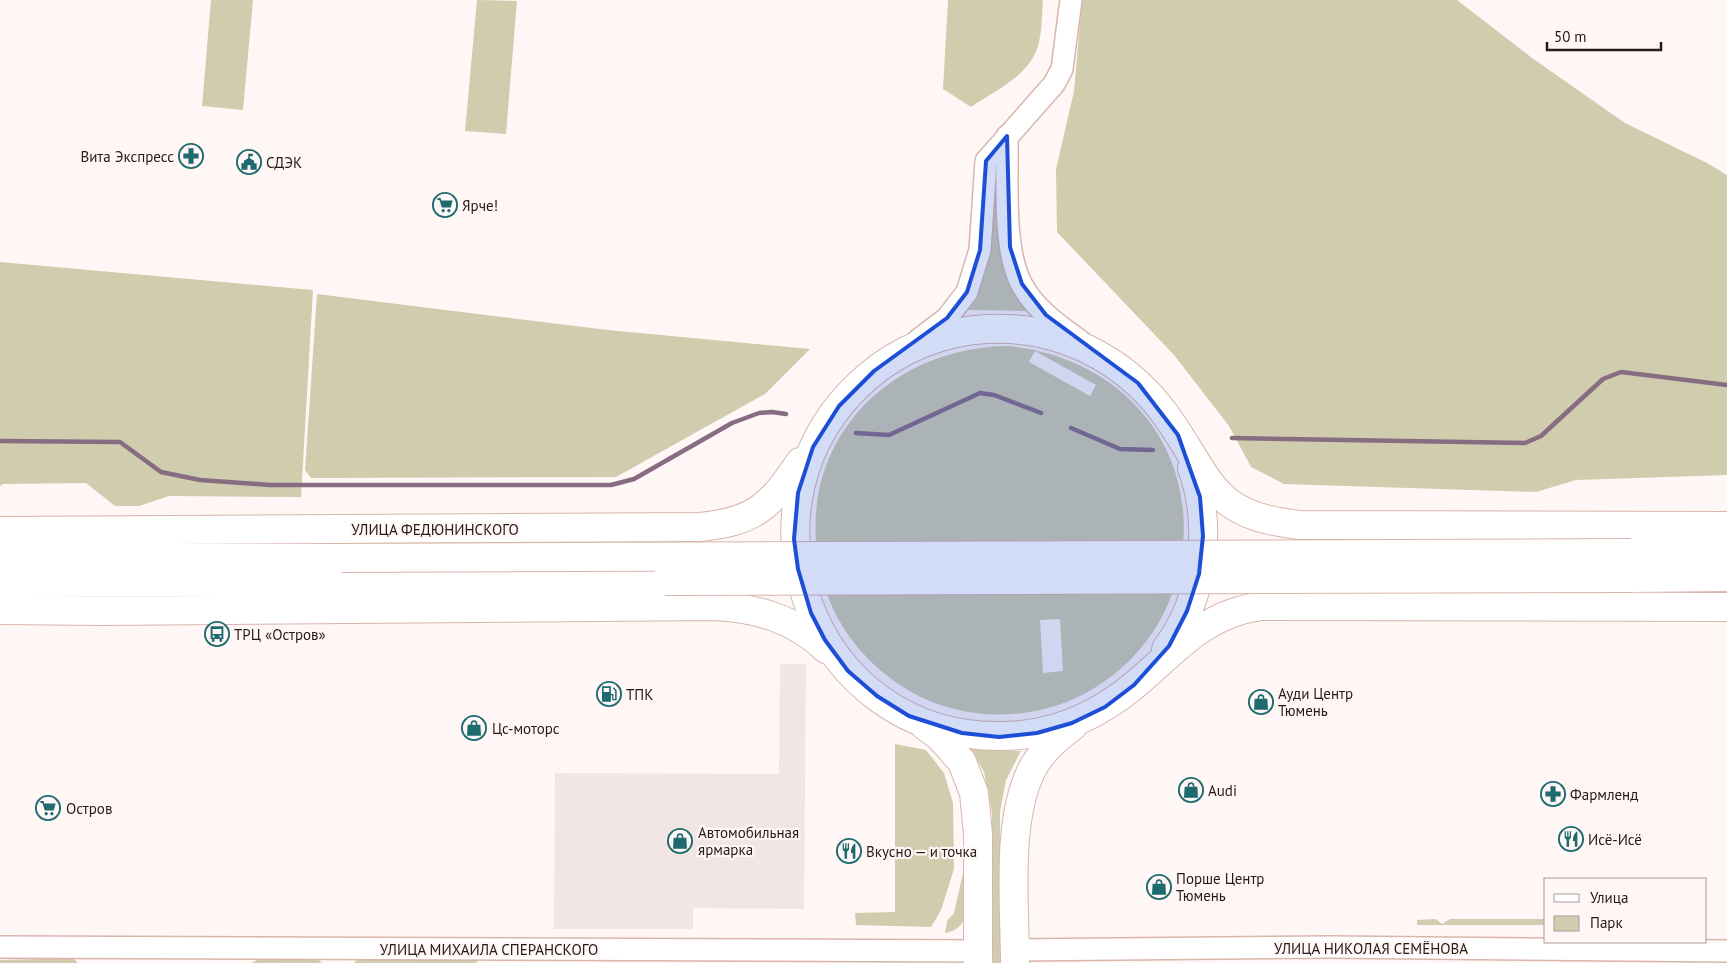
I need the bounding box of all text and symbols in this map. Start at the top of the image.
scale bar [1547,20,1661,52]
text: 50 m [1554,27,1587,46]
pharmacy icon: Вита Экспресс [178,143,204,169]
place label: Вита Экспресс [80,147,174,166]
public building icon: СДЭК [236,149,262,175]
place label: СДЭК [266,153,302,172]
supermarket icon: Ярче! [432,192,458,218]
place label: Ярче! [462,196,498,215]
street label: УЛИЦА ФЕДЮНИНСКОГО [351,520,519,539]
bus stop icon: ТРЦ «Остров» [204,621,230,647]
place label: ТРЦ «Остров» [234,625,326,644]
fuel station icon: ТПК [596,681,622,707]
place label: Ауди Центр Тюмень [1278,684,1353,720]
place label: ТПК [626,685,653,704]
shop icon: Ауди Центр Тюмень [1248,689,1274,715]
shop icon: Цс-моторс [461,715,487,741]
place label: Цс-моторс [492,719,560,738]
shop icon: Audi [1178,777,1204,803]
place label: Audi [1208,781,1237,800]
pharmacy icon: Фармленд [1540,781,1566,807]
place label: Фармленд [1570,785,1638,804]
supermarket icon: Остров [35,795,61,821]
place label: Остров [66,799,112,818]
place label: Автомобильная ярмарка [698,823,799,859]
restaurant icon: Исё-Исё [1558,826,1584,852]
shop icon: Автомобильная ярмарка [667,828,693,854]
place label: Исё-Исё [1588,830,1642,849]
restaurant icon: Вкусно — и точка [836,838,862,864]
place label: Вкусно — и точка [866,842,977,861]
place label: Порше Центр Тюмень [1176,869,1264,905]
shop icon: Порше Центр Тюмень [1146,874,1172,900]
legend [1544,878,1707,943]
text: Улица [1590,888,1628,907]
text: Парк [1590,913,1623,932]
street label: УЛИЦА НИКОЛАЯ СЕМЁНОВА [1274,939,1468,958]
street label: УЛИЦА МИХАИЛА СПЕРАНСКОГО [380,940,598,959]

